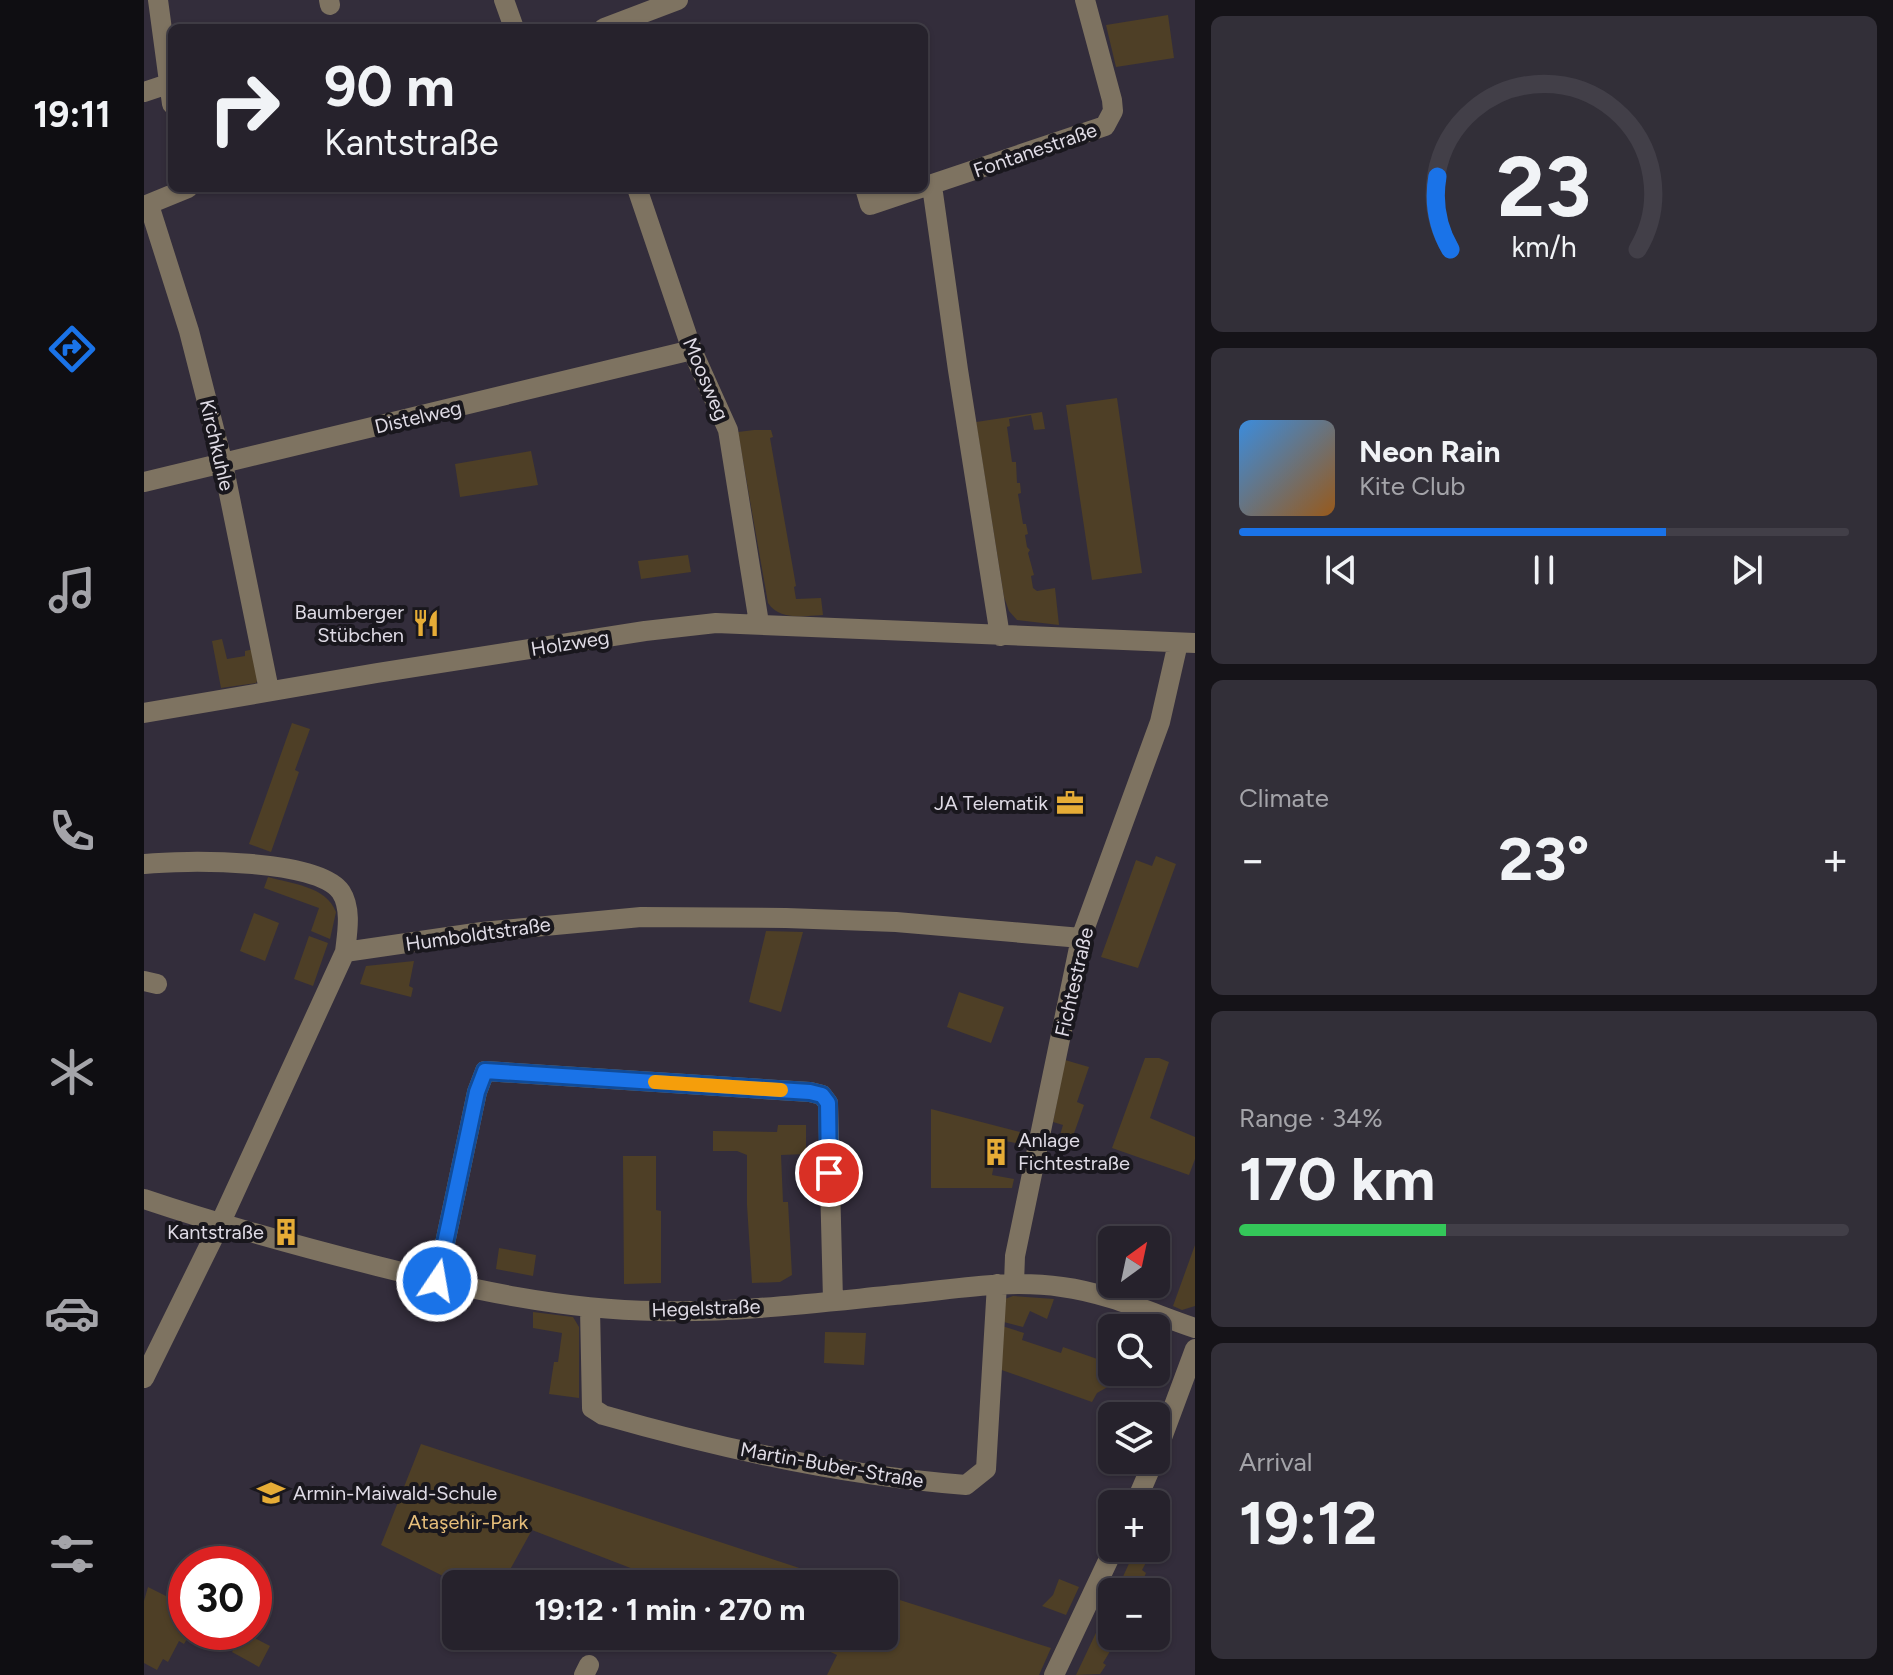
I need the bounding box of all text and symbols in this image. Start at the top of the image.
text: 90 m [324,53,455,120]
icon: right [192,56,296,160]
text: 19:11 [33,93,111,136]
street label: Fontanestraße [970,118,1100,182]
text: Kantstraße [324,121,499,164]
text: 23 [1497,136,1591,236]
text: km/h [1511,230,1577,264]
icon: directions [44,321,100,377]
street label: Moosweg [678,334,734,424]
street label: Distelweg [372,395,464,439]
street label: Kirchkuhle [195,397,239,493]
text: Neon Rain [1359,433,1501,470]
text: Kite Club [1359,470,1465,502]
icon: previous [1319,548,1363,592]
icon: pause [1522,548,1566,592]
icon: next [1725,548,1769,592]
icon: music [44,562,100,618]
place label: Baumberger Stübchen [295,600,404,647]
restaurant icon: Baumberger Stübchen [411,608,441,638]
street label: Holzweg [529,625,611,661]
text: Climate [1239,782,1329,814]
office icon: JA Telematik [1055,788,1085,818]
place label: JA Telematik [934,791,1048,815]
icon: phone [44,803,100,859]
text: 23° [1499,823,1589,895]
text: − [1239,833,1266,886]
text: + [1822,833,1849,886]
street label: Humboldtstraße [404,912,552,956]
street label: Fichtestraße [1050,925,1098,1039]
icon: climate [44,1044,100,1100]
text: Range · 34% [1239,1102,1383,1134]
place label: Anlage Fichtestraße [1018,1128,1130,1175]
building icon: Anlage Fichtestraße [981,1137,1011,1167]
pin [795,1139,863,1207]
text: 170 km [1239,1143,1435,1215]
icon: arrive [807,1151,851,1195]
building icon: Kantstraße [271,1217,301,1247]
place label: Kantstraße [167,1220,264,1244]
north arrow [1098,1226,1170,1298]
map controls [1098,1226,1170,1650]
position arrow [395,1239,479,1323]
icon: car [44,1285,100,1341]
street label: Hegelstraße [651,1294,761,1322]
button: search [1098,1314,1170,1386]
button: layers [1098,1402,1170,1474]
street label: Martin-Buber-Straße [738,1437,926,1493]
text: Arrival [1239,1446,1312,1478]
school or university icon: Armin-Maiwald-Schule [256,1478,286,1508]
place label: Armin-Maiwald-Schule [293,1481,497,1505]
text: 19:12 [1239,1487,1377,1559]
button: + [1098,1490,1170,1562]
park label: Ataşehir-Park [408,1510,529,1534]
icon: filters [44,1526,100,1582]
speed limit sign: 30 [168,1546,272,1650]
button: − [1098,1578,1170,1650]
text: 19:12 · 1 min · 270 m [535,1591,805,1628]

